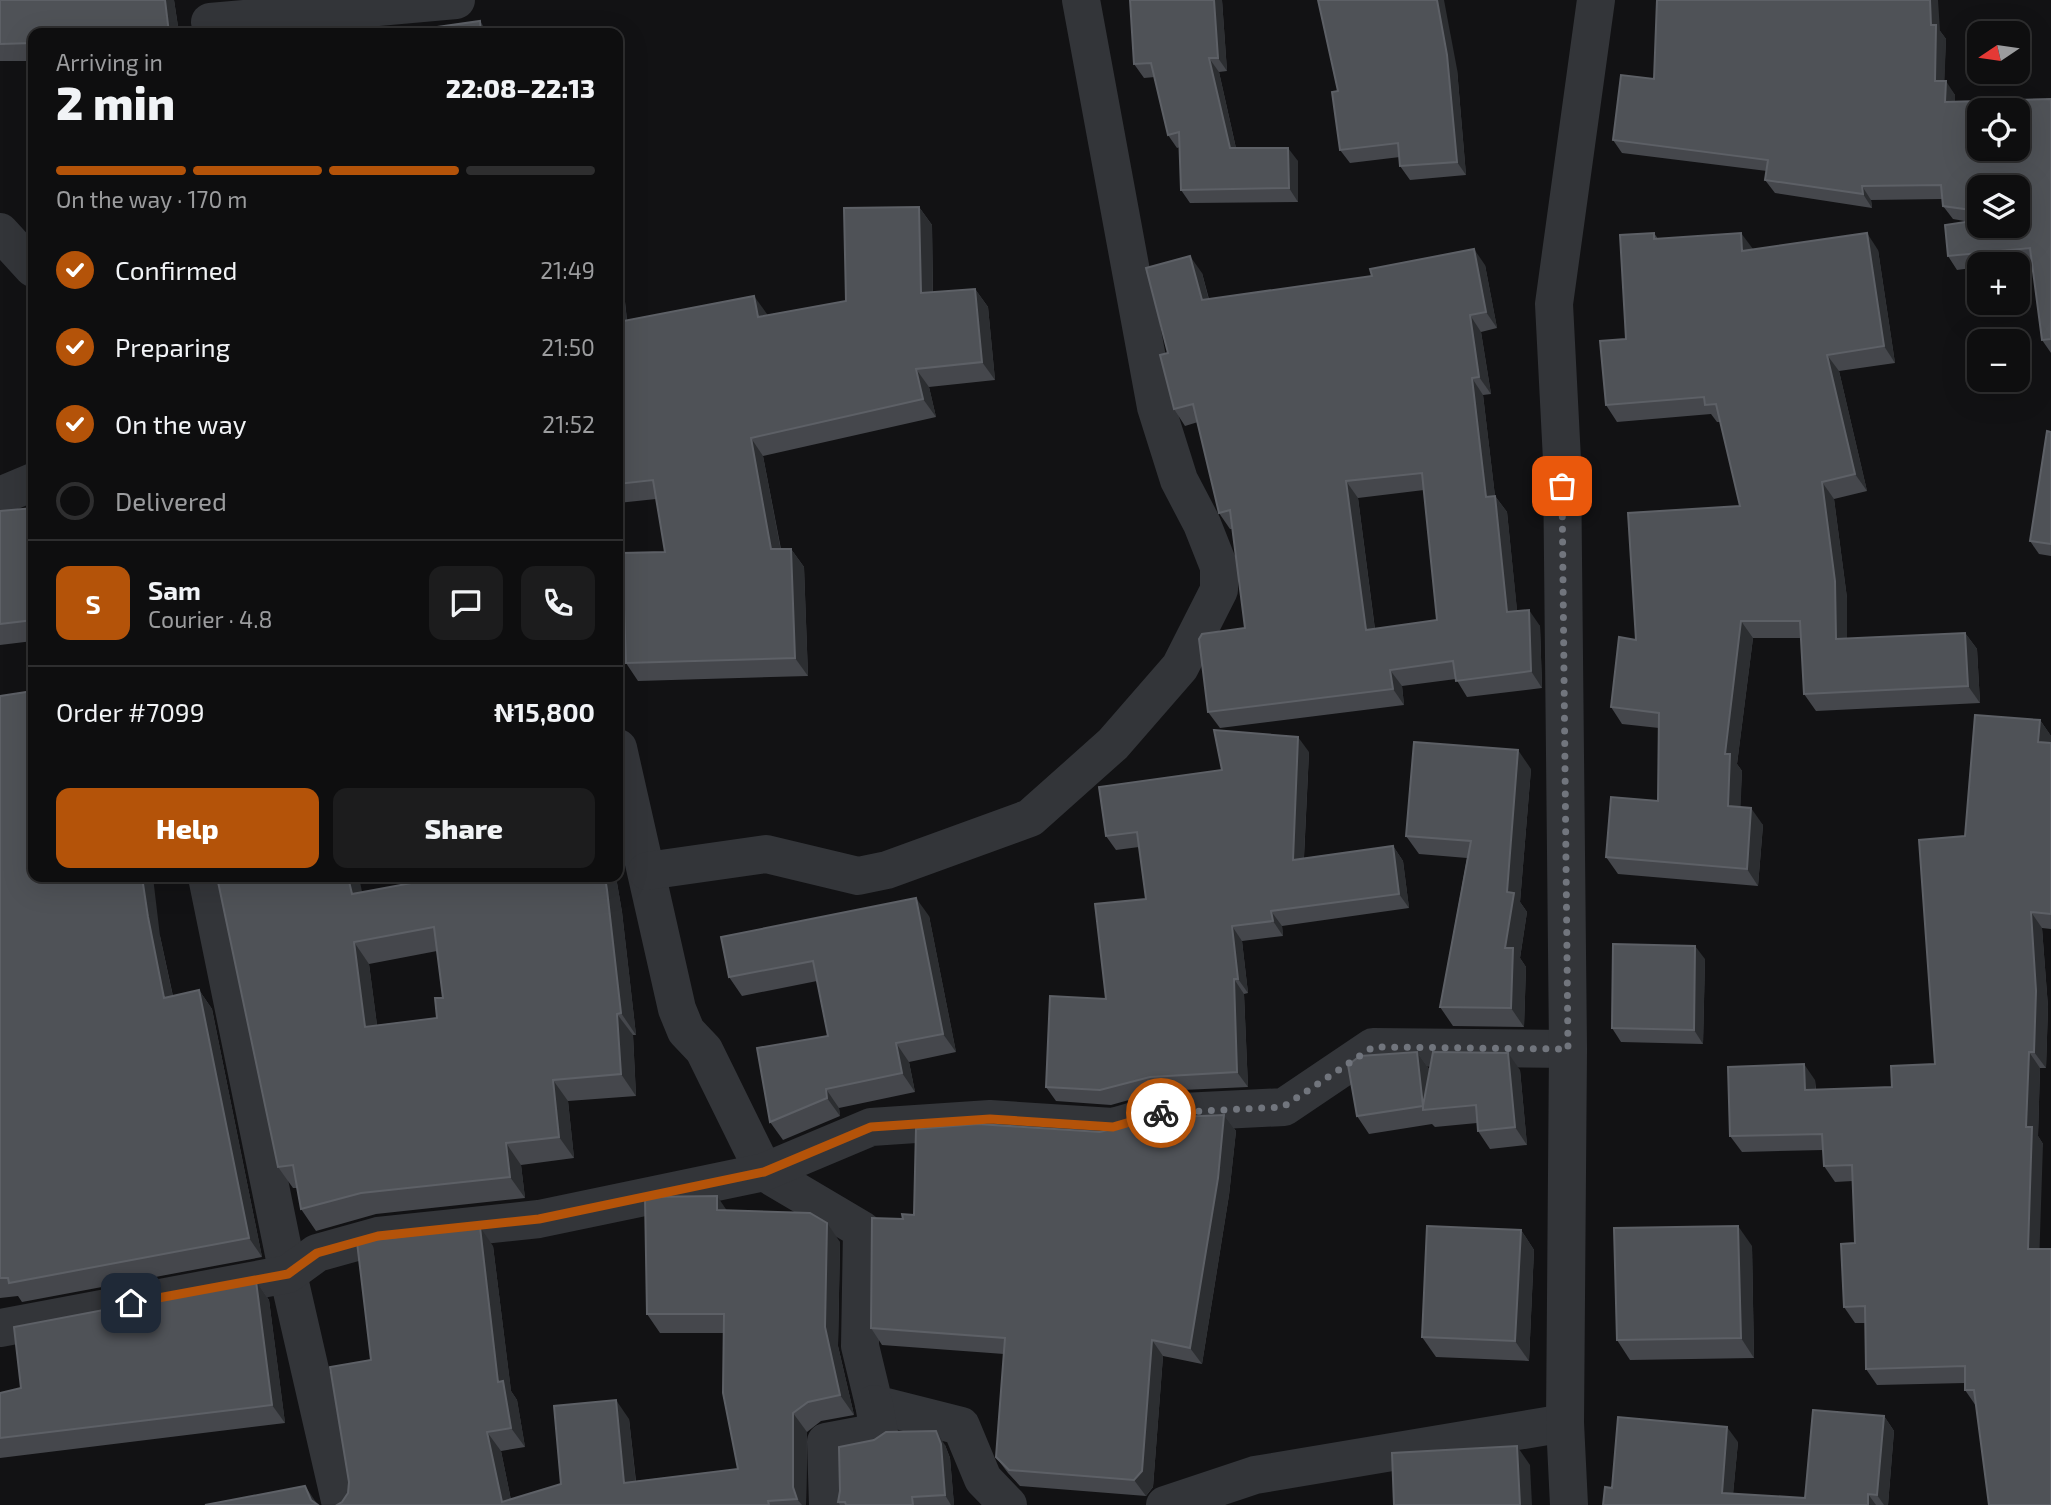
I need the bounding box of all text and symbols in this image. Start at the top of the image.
north arrow [1967,21,2030,84]
map controls [1967,21,2030,392]
text: Arriving in [56,48,163,76]
text: 22:08–22:13 [446,72,595,103]
text: 2 min [56,74,175,129]
button: locate [1967,98,2030,161]
button: layers [1967,175,2030,238]
text: On the way · 170 m [56,185,248,213]
icon: check [56,251,94,289]
button: + [1967,252,2030,315]
text: Confirmed [115,254,238,285]
text: 21:49 [540,256,595,284]
icon: check [56,328,94,366]
button: − [1967,329,2030,392]
text: Preparing [115,331,230,362]
text: 21:50 [541,333,595,361]
icon: check [56,405,94,443]
text: On the way [115,408,246,439]
text: 21:52 [542,410,595,438]
pin [1532,456,1592,516]
icon: bag [1543,467,1581,505]
text: Delivered [115,485,227,516]
button: chat [429,566,503,640]
button: phone [521,566,595,640]
text: Sam [148,574,201,605]
text: S [85,588,101,619]
text: Courier · 4.8 [148,605,272,633]
text: Order #7099 [56,696,205,727]
text: ₦15,800 [494,696,595,727]
button: Help [56,788,319,868]
button: Share [333,788,595,868]
courier [1126,1078,1196,1148]
icon: bike [1142,1094,1180,1132]
pin [101,1273,161,1333]
icon: home [112,1284,150,1322]

